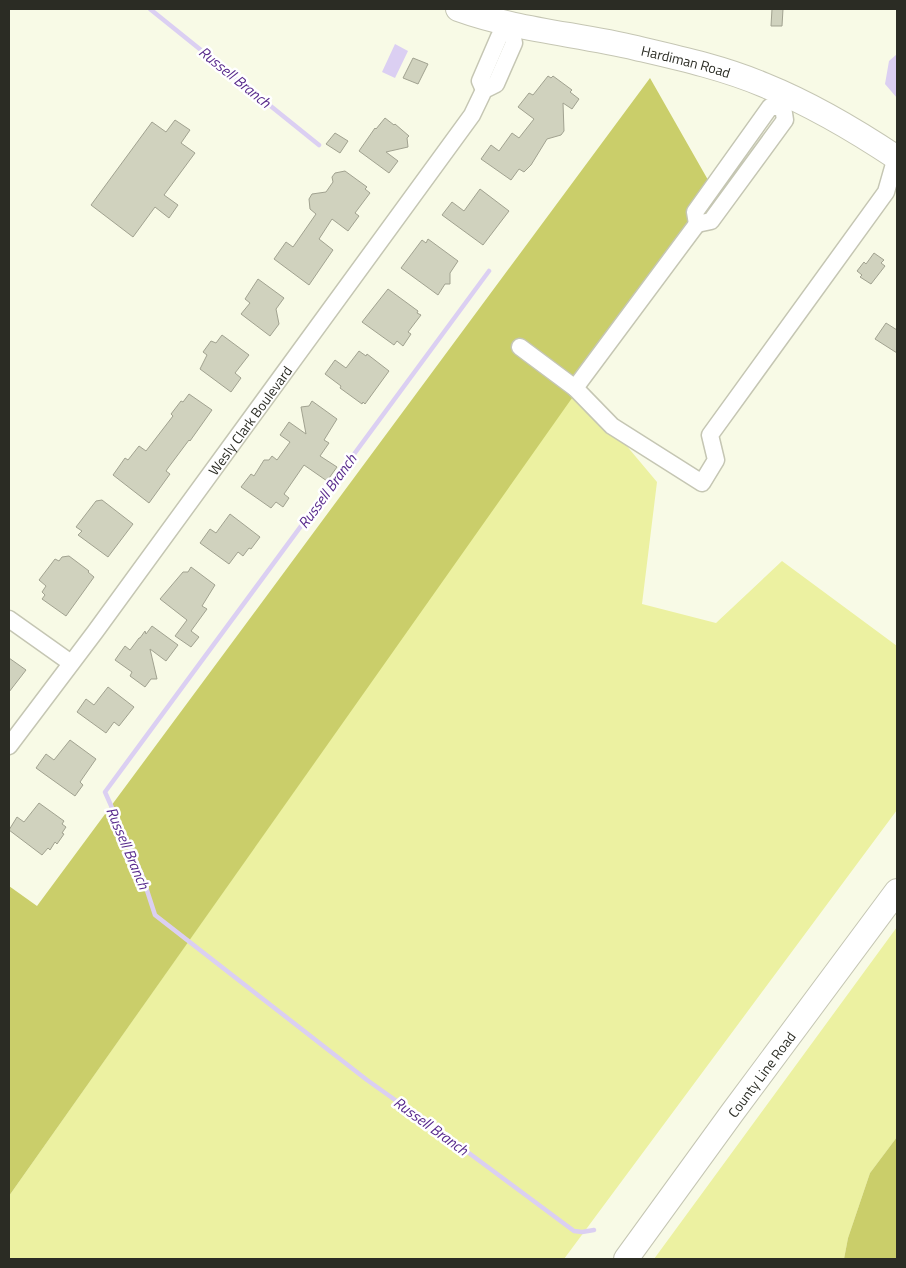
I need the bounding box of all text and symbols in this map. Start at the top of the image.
street label: Hardiman Road [639,39,733,82]
water label: Russell Branch [194,41,277,114]
street label: Wesly Clark Boulevard [202,361,296,479]
water label: Russell Branch [292,449,362,533]
water label: Russell Branch [100,803,156,893]
street label: County Line Road [722,1027,800,1121]
water label: Russell Branch [389,1091,473,1161]

